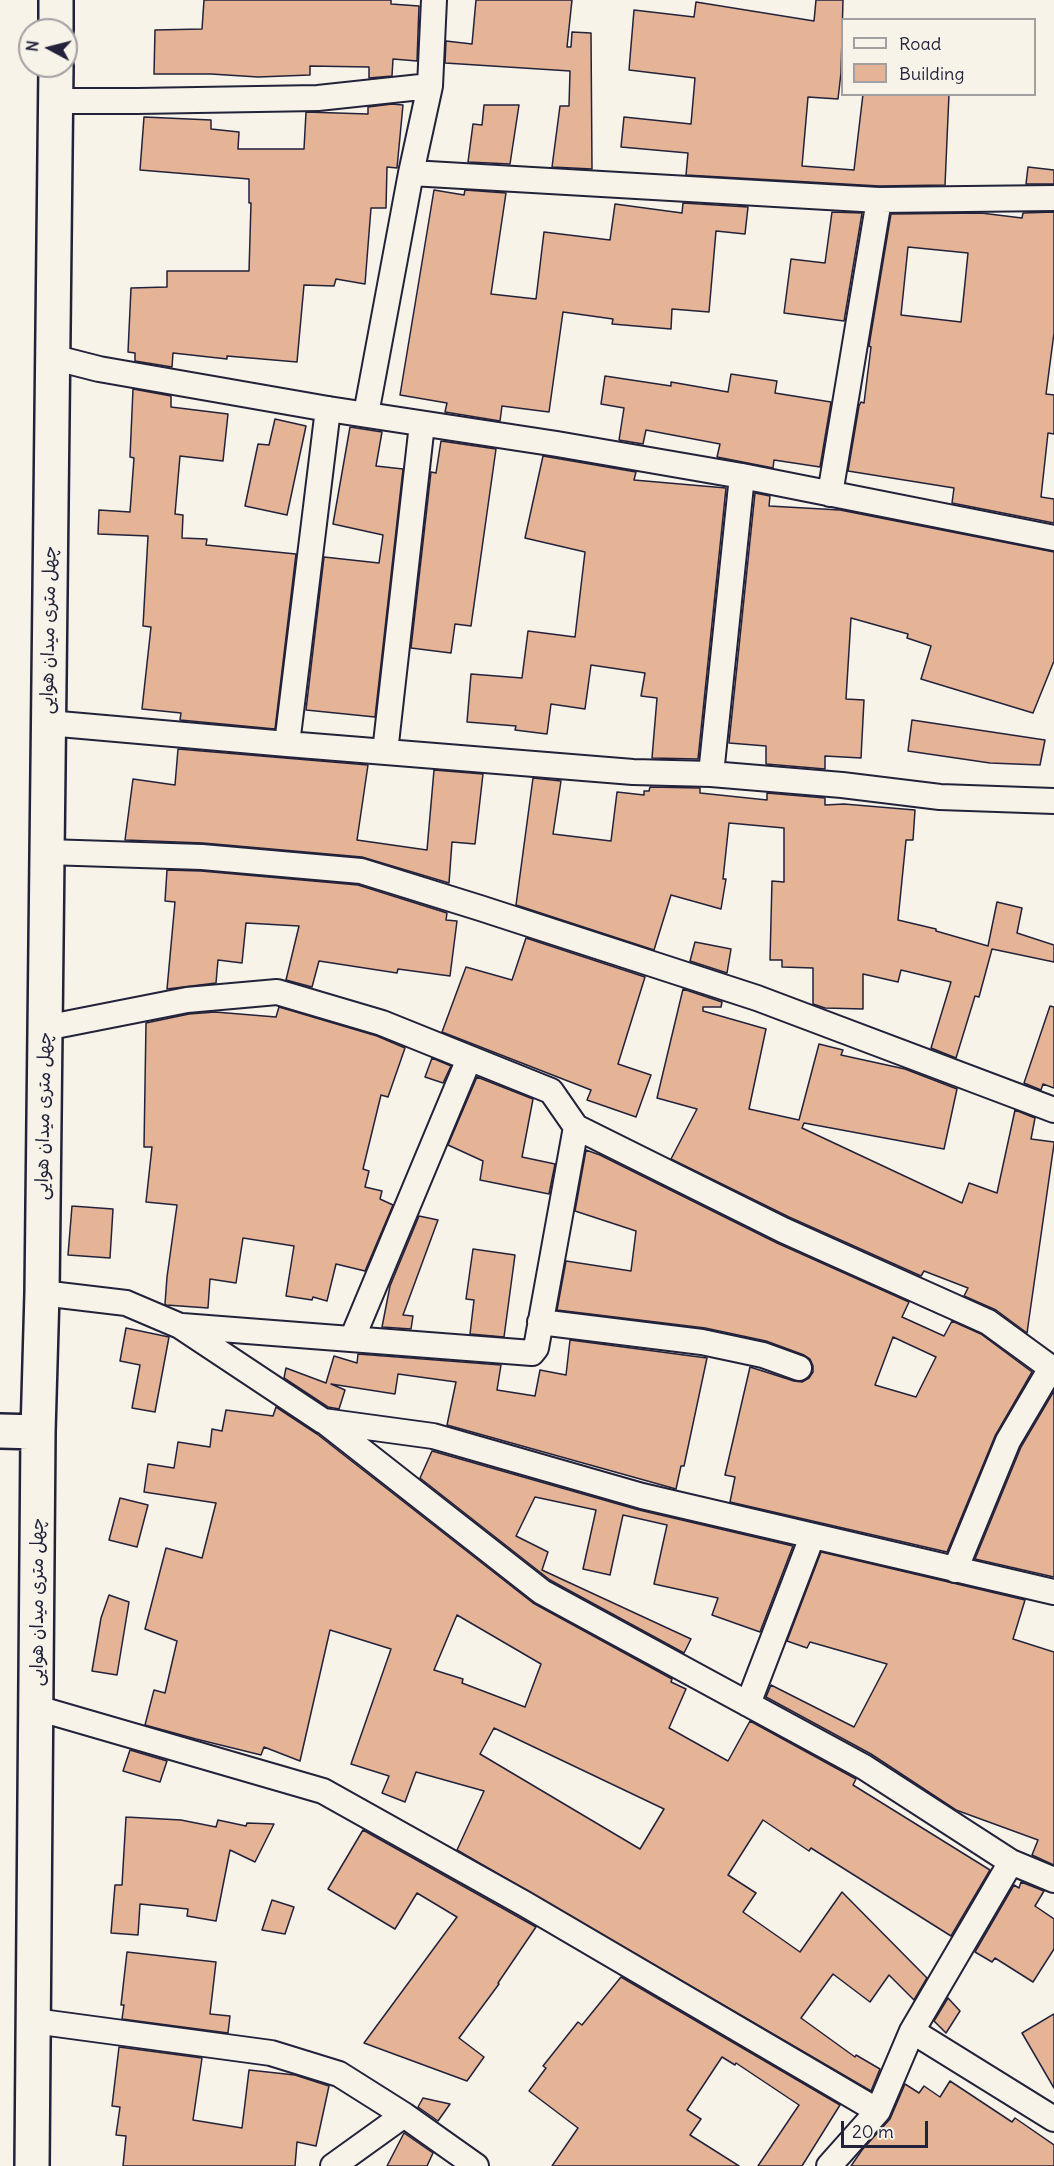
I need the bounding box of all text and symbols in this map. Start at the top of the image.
north arrow [18,18,78,78]
legend [841,18,1036,96]
text: Road [899,32,941,55]
text: N [22,39,43,53]
text: Building [899,62,964,85]
street label: چهل متری میدان هوایی [37,546,61,714]
street label: چهل متری میدان هوایی [32,1032,56,1200]
street label: چهل متری میدان هوایی [27,1518,49,1686]
scale bar [844,2109,931,2147]
text: 20 m [852,2120,894,2143]

